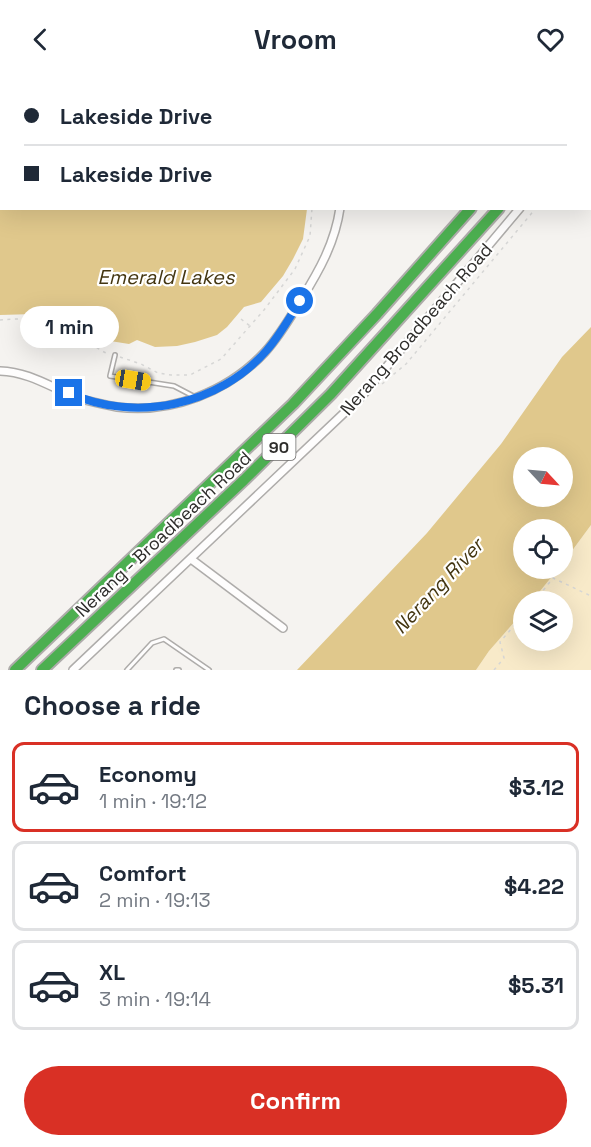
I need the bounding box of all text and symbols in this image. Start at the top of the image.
text: Vroom [254,22,337,57]
icon: back [24,23,57,56]
icon: heart [534,23,567,56]
text: Lakeside Drive [60,102,212,130]
text: Lakeside Drive [60,160,212,188]
street label: Nerang Broadbeach Road [335,238,497,420]
water label: Emerald Lakes [98,264,236,290]
route start [286,287,313,314]
callout: 1 min [20,306,118,348]
text: 1 min [45,314,94,340]
car [114,368,152,392]
route end [55,379,82,406]
road number: 90 [262,434,296,460]
street label: Nerang - Broadbeach Road [70,446,256,622]
north arrow [513,447,573,507]
map controls [513,447,573,651]
button: locate [513,519,573,579]
water label: Nerang River [387,531,491,639]
button: layers [513,591,573,651]
text: Choose a ride [24,688,201,723]
icon: car [27,760,81,814]
text: Economy [99,760,197,788]
text: $3.12 [509,773,564,801]
text: 1 min · 19:12 [99,788,207,814]
icon: car [27,859,81,913]
text: Comfort [99,859,187,887]
text: $4.22 [504,872,564,900]
text: 2 min · 19:13 [99,887,211,913]
icon: car [27,958,81,1012]
text: XL [99,958,125,986]
text: $5.31 [508,971,564,999]
text: 3 min · 19:14 [99,986,211,1012]
button: Confirm [24,1066,567,1135]

